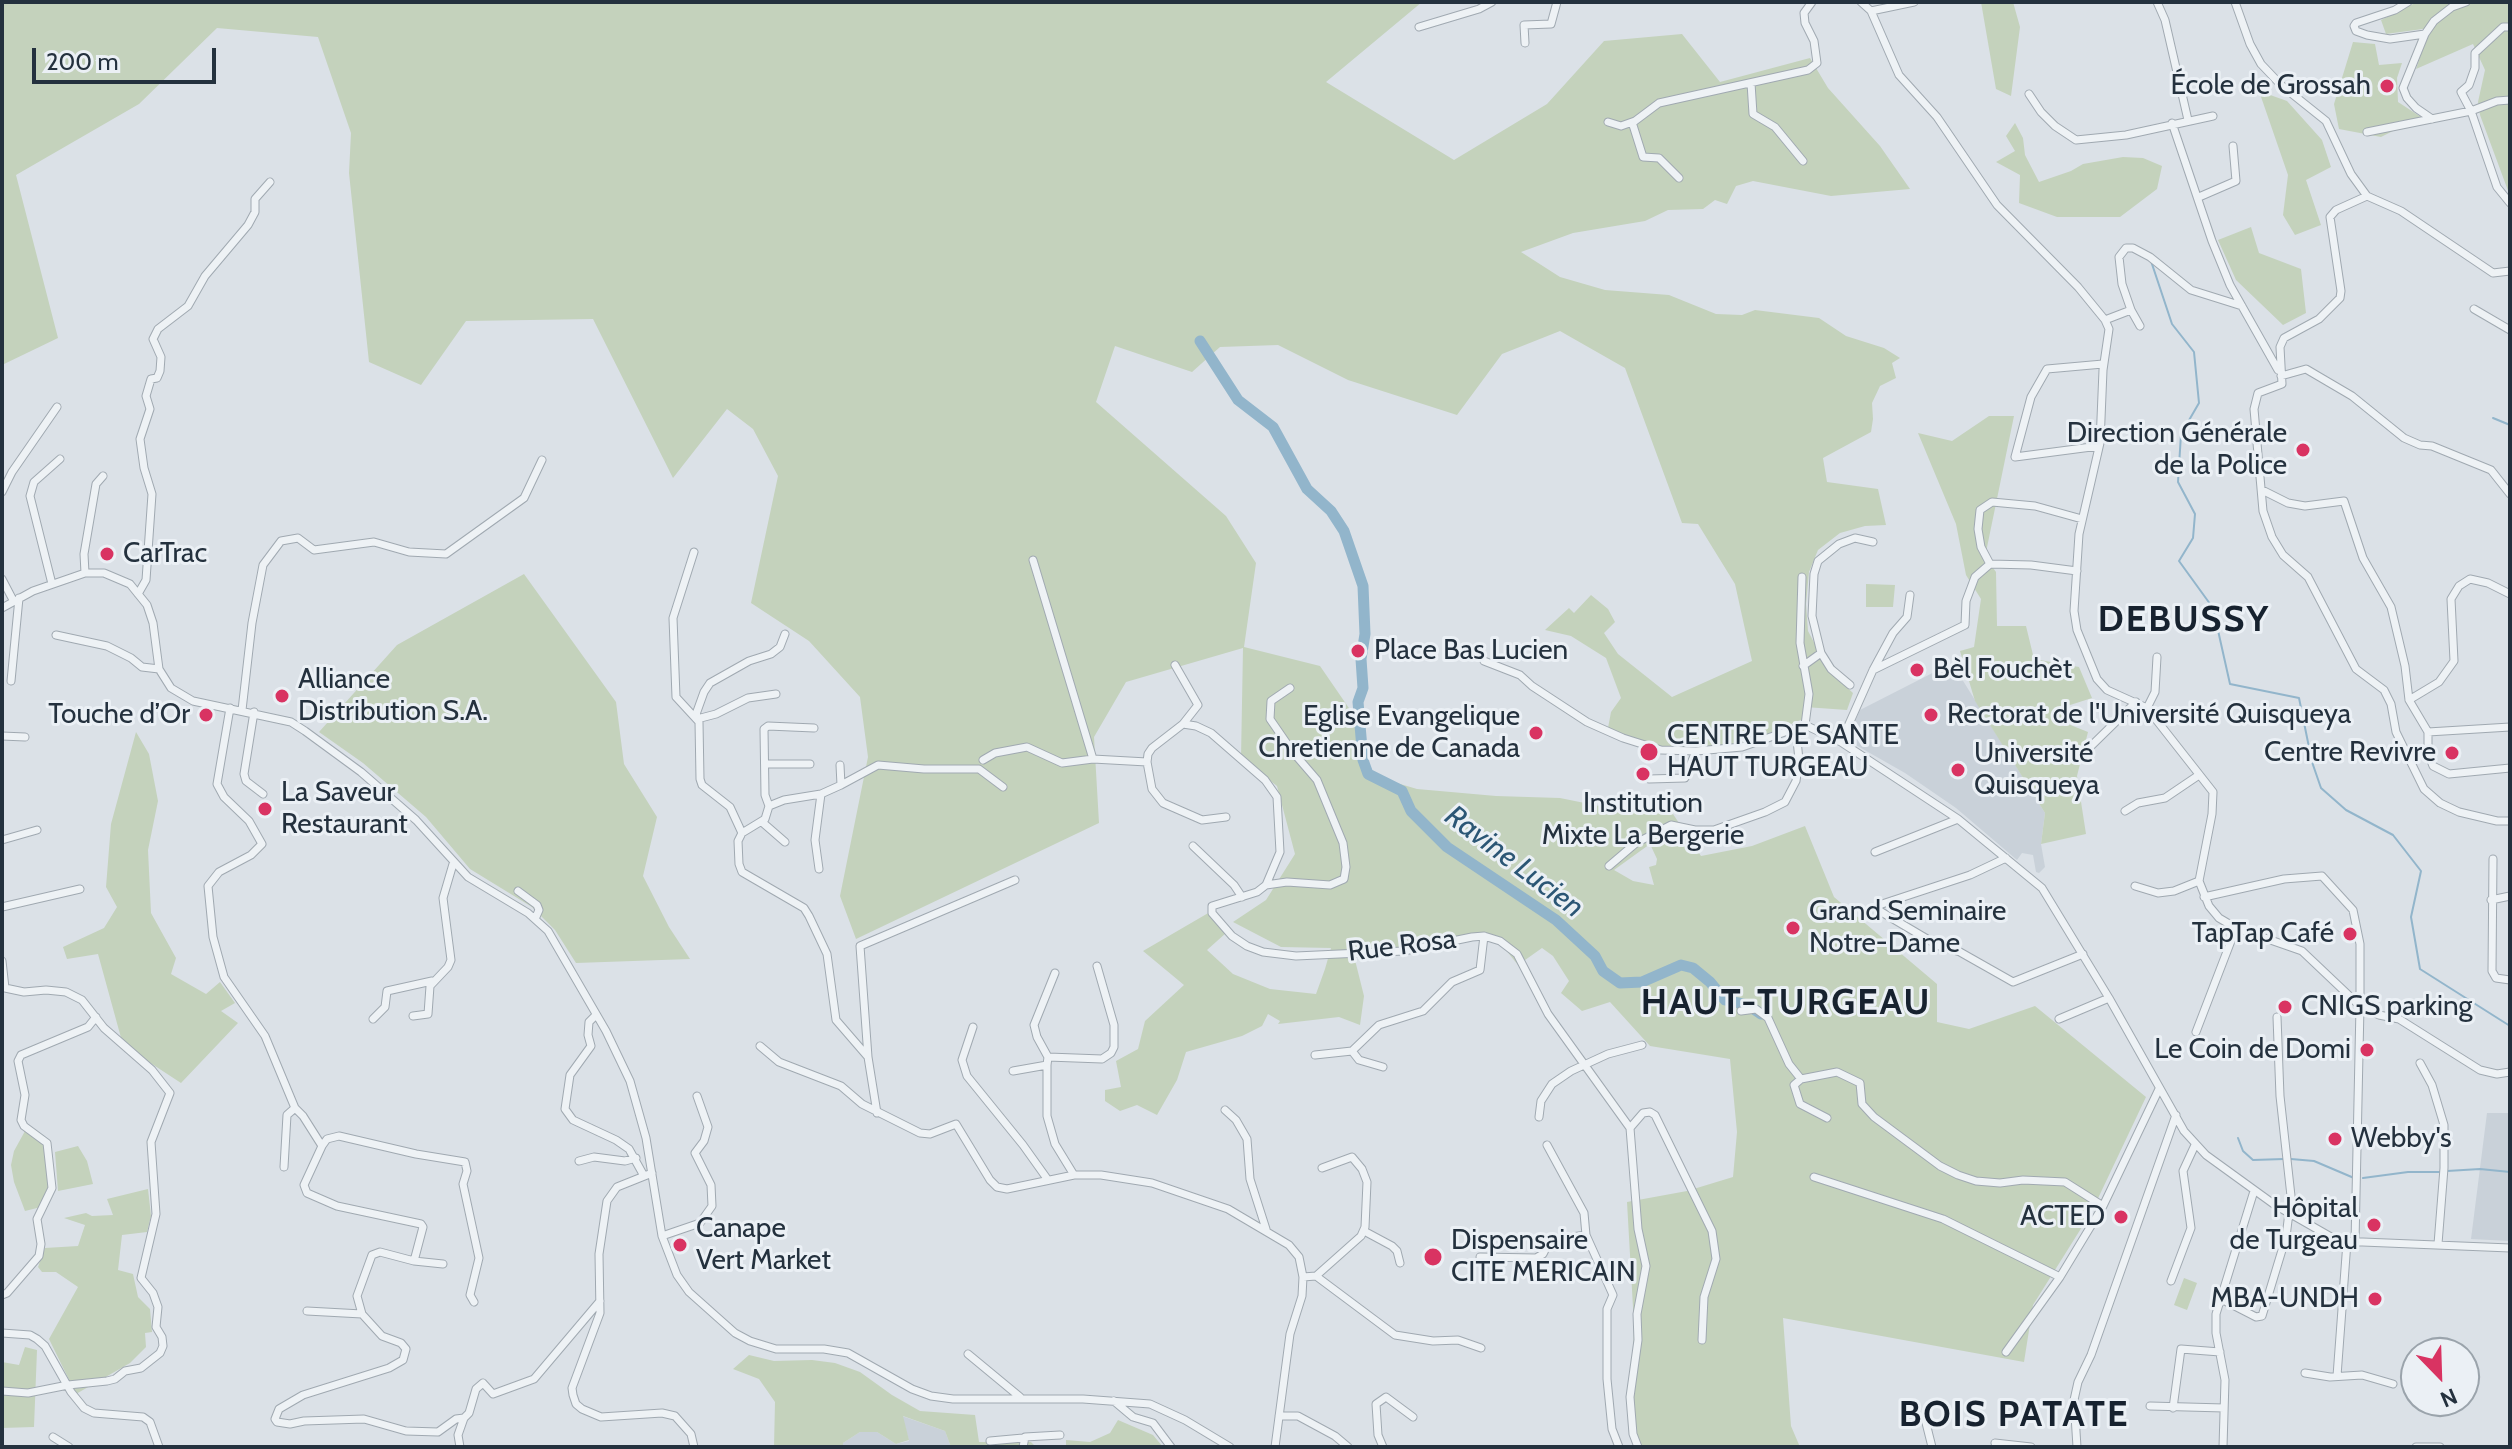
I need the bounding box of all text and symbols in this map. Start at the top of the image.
scale bar [36,32,220,82]
text: 200 m [46,47,119,76]
place label: École de Grossah [2170,69,2371,103]
marker: École de Grossah [2378,77,2396,95]
place label: Direction Générale de la Police [2067,417,2287,483]
marker: Direction Générale de la Police [2294,441,2312,459]
place label: CarTrac [123,537,207,571]
marker: CarTrac [98,545,116,563]
district label: DEBUSSY [2098,598,2270,642]
place label: Place Bas Lucien [1374,634,1568,668]
marker: Place Bas Lucien [1349,642,1367,660]
place label: Bèl Fouchèt [1933,653,2072,687]
marker: Bèl Fouchèt [1908,661,1926,679]
place label: Alliance Distribution S.A. [298,663,488,729]
marker: Alliance Distribution S.A. [273,687,291,705]
place label: Touche d’Or [48,698,190,732]
place label: Rectorat de l'Université Quisqueya [1947,698,2351,732]
place label: Eglise Evangelique Chretienne de Canada [1258,700,1520,766]
marker: Touche d’Or [197,706,215,724]
marker: Rectorat de l'Université Quisqueya [1922,706,1940,724]
place label: CENTRE DE SANTE HAUT TURGEAU [1667,719,1899,785]
marker: Eglise Evangelique Chretienne de Canada [1527,724,1545,742]
place label: Centre Revivre [2264,736,2436,770]
place label: Université Quisqueya [1974,737,2099,803]
marker: CENTRE DE SANTE HAUT TURGEAU [1638,741,1660,763]
marker: Centre Revivre [2443,744,2461,762]
marker: Université Quisqueya [1949,761,1967,779]
marker: Institution Mixte La Bergerie [1634,765,1652,783]
place label: La Saveur Restaurant [281,776,408,842]
place label: Institution Mixte La Bergerie [1542,787,1744,853]
water label: Ravine Lucien [1438,798,1590,926]
marker: La Saveur Restaurant [256,800,274,818]
place label: Grand Seminaire Notre-Dame [1809,895,2006,961]
place label: TapTap Café [2192,917,2334,951]
marker: Grand Seminaire Notre-Dame [1784,919,1802,937]
street label: Rue Rosa [1346,923,1458,969]
marker: TapTap Café [2341,925,2359,943]
district label: HAUT-TURGEAU [1641,981,1931,1025]
place label: CNIGS parking [2301,990,2473,1024]
marker: CNIGS parking [2276,998,2294,1016]
place label: Le Coin de Domi [2154,1033,2351,1067]
marker: Le Coin de Domi [2358,1041,2376,1059]
place label: Webby's [2351,1122,2452,1156]
marker: Webby's [2326,1130,2344,1148]
place label: Hôpital de Turgeau [2230,1192,2358,1258]
place label: ACTED [2020,1200,2105,1234]
marker: ACTED [2112,1208,2130,1226]
place label: Canape Vert Market [696,1212,831,1278]
marker: Hôpital de Turgeau [2365,1216,2383,1234]
place label: Dispensaire CITE MERICAIN [1451,1224,1636,1290]
marker: Canape Vert Market [671,1236,689,1254]
marker: Dispensaire CITE MERICAIN [1422,1246,1444,1268]
place label: MBA-UNDH [2210,1282,2359,1316]
marker: MBA-UNDH [2366,1290,2384,1308]
north arrow [2400,1337,2480,1417]
text: N [2436,1382,2461,1413]
district label: BOIS PATATE [1899,1393,2129,1437]

